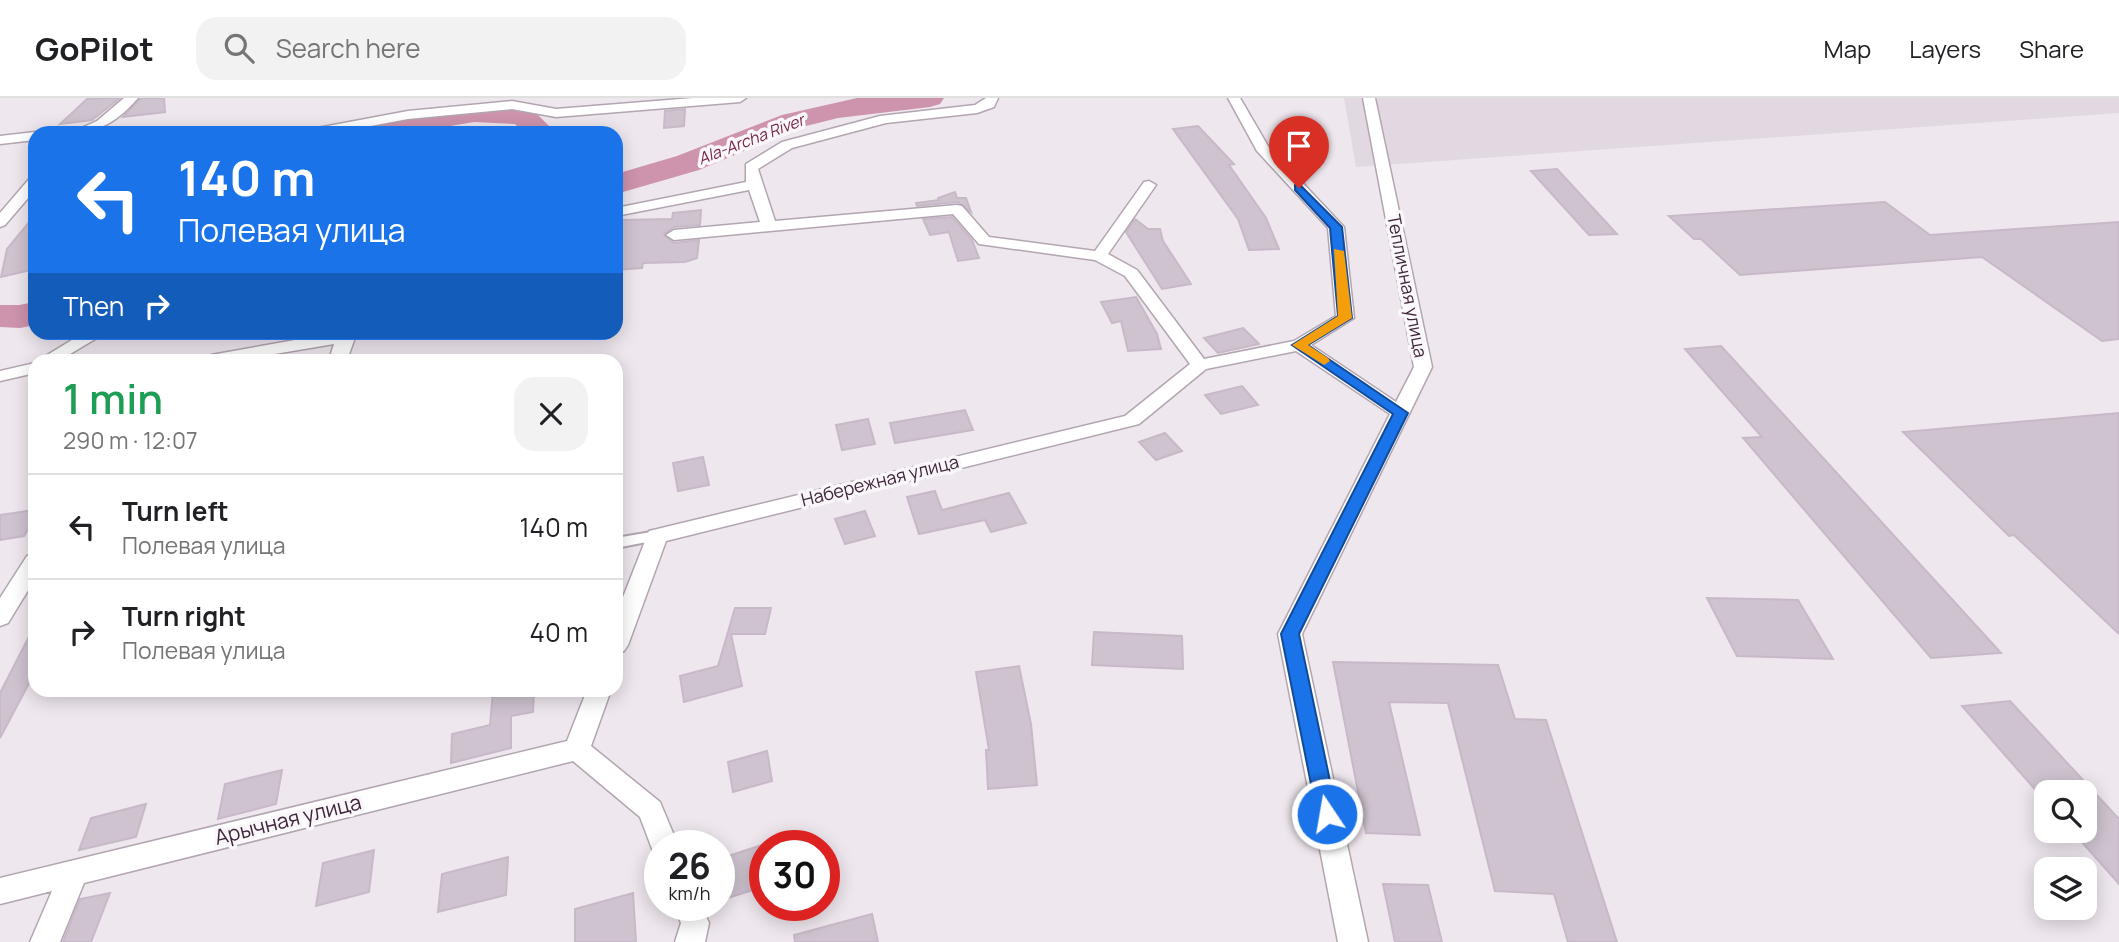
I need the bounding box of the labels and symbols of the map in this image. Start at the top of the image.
water label: Ala-Archa River [695,108,809,169]
pin [1269,116,1329,188]
street label: Тепличная улица [1382,212,1434,360]
street label: Набережная улица [798,449,961,511]
position arrow [1290,777,1364,851]
street label: Арычная улица [211,787,364,851]
speed limit sign: 30 [749,830,840,921]

